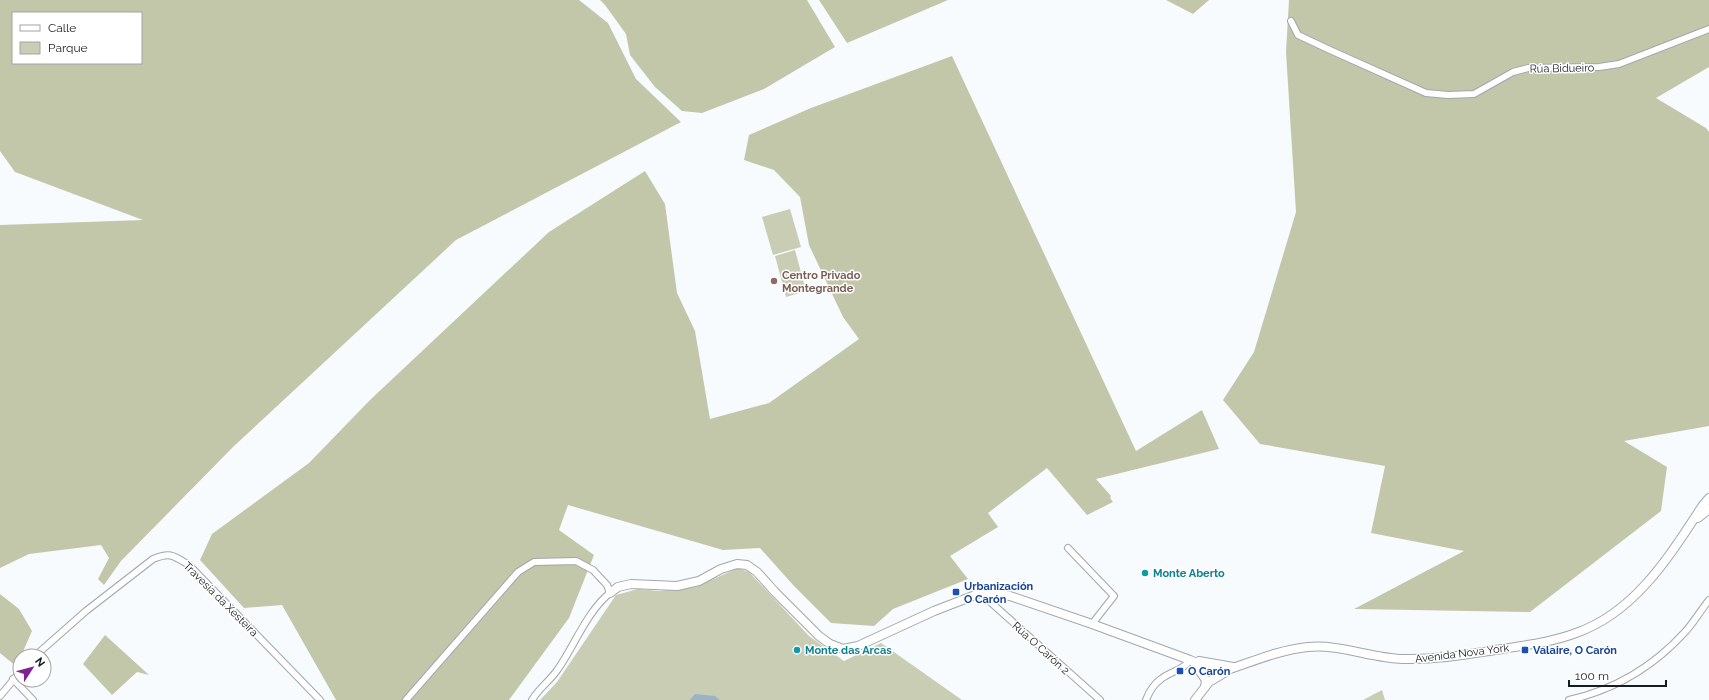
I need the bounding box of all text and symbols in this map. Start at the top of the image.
legend [12,12,142,64]
text: Calle [48,21,76,35]
text: Parque [48,41,88,55]
street label: Rúa Bidueiro [1530,61,1595,76]
place label: Centro Privado Montegrande [782,269,861,295]
marker: Centro Privado Montegrande [769,276,779,286]
street label: Travesía da Xesteira [181,559,261,639]
place label: Monte Aberto [1153,567,1225,580]
marker: Monte Aberto [1140,568,1150,578]
place label: Urbanización O Carón [964,580,1034,606]
marker: Urbanización O Carón [951,587,961,597]
street label: Rúa O Carón 2 [1009,619,1072,678]
street label: Avenida Nova York [1414,641,1510,666]
place label: Monte das Arcas [805,644,892,657]
place label: Valaire, O Carón [1533,644,1617,657]
marker: Monte das Arcas [792,645,802,655]
marker: Valaire, O Carón [1520,645,1530,655]
north arrow [12,648,52,688]
text: N [32,655,47,670]
scale bar [1569,662,1666,688]
place label: O Carón [1188,665,1231,678]
marker: O Carón [1175,666,1185,676]
text: 100 m [1575,669,1609,683]

